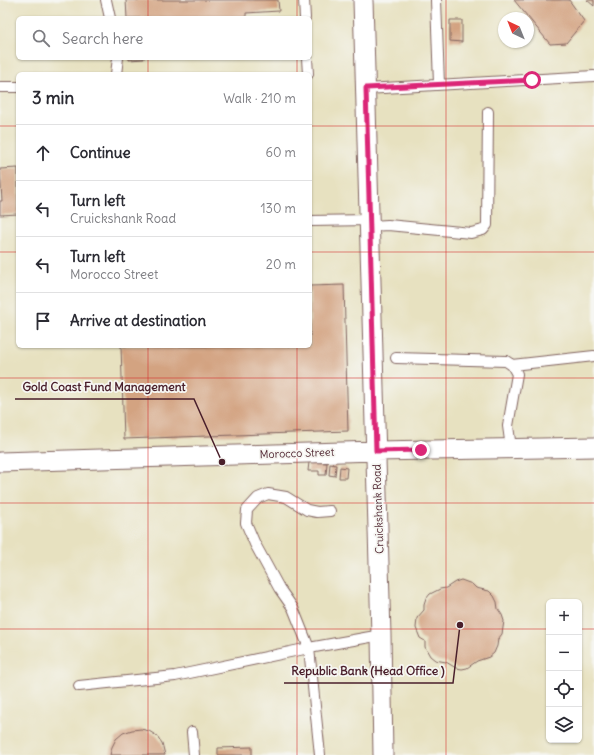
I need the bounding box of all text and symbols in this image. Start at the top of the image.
north arrow [498,12,534,48]
search box [16,16,312,60]
icon: search [30,27,52,49]
text: Search here [62,29,143,48]
route start [523,71,541,89]
text: 3 min [32,87,74,109]
text: Walk · 210 m [223,90,296,107]
icon: ahead [32,142,54,164]
text: Continue [70,143,131,162]
text: 60 m [265,144,296,161]
text: Turn left [70,191,125,210]
icon: left [32,198,54,220]
text: 130 m [260,200,296,217]
text: Cruickshank Road [70,210,176,227]
text: Turn left [70,247,125,266]
icon: left [32,254,54,276]
text: 20 m [266,256,296,273]
text: Morocco Street [70,266,158,283]
icon: arrive [32,310,54,332]
text: Arrive at destination [70,311,206,330]
callout: Gold Coast Fund Management [15,375,194,399]
text: Gold Coast Fund Management [22,379,187,395]
route end [412,441,430,459]
street label: Morocco Street [259,445,335,461]
street label: Cruickshank Road [369,463,387,554]
map controls [546,599,582,743]
button: + [546,599,582,635]
button: − [546,635,582,671]
callout: Republic Bank (Head Office ) [284,659,453,683]
text: Republic Bank (Head Office ) [291,663,445,679]
button: locate [546,671,582,707]
button: layers [546,707,582,743]

